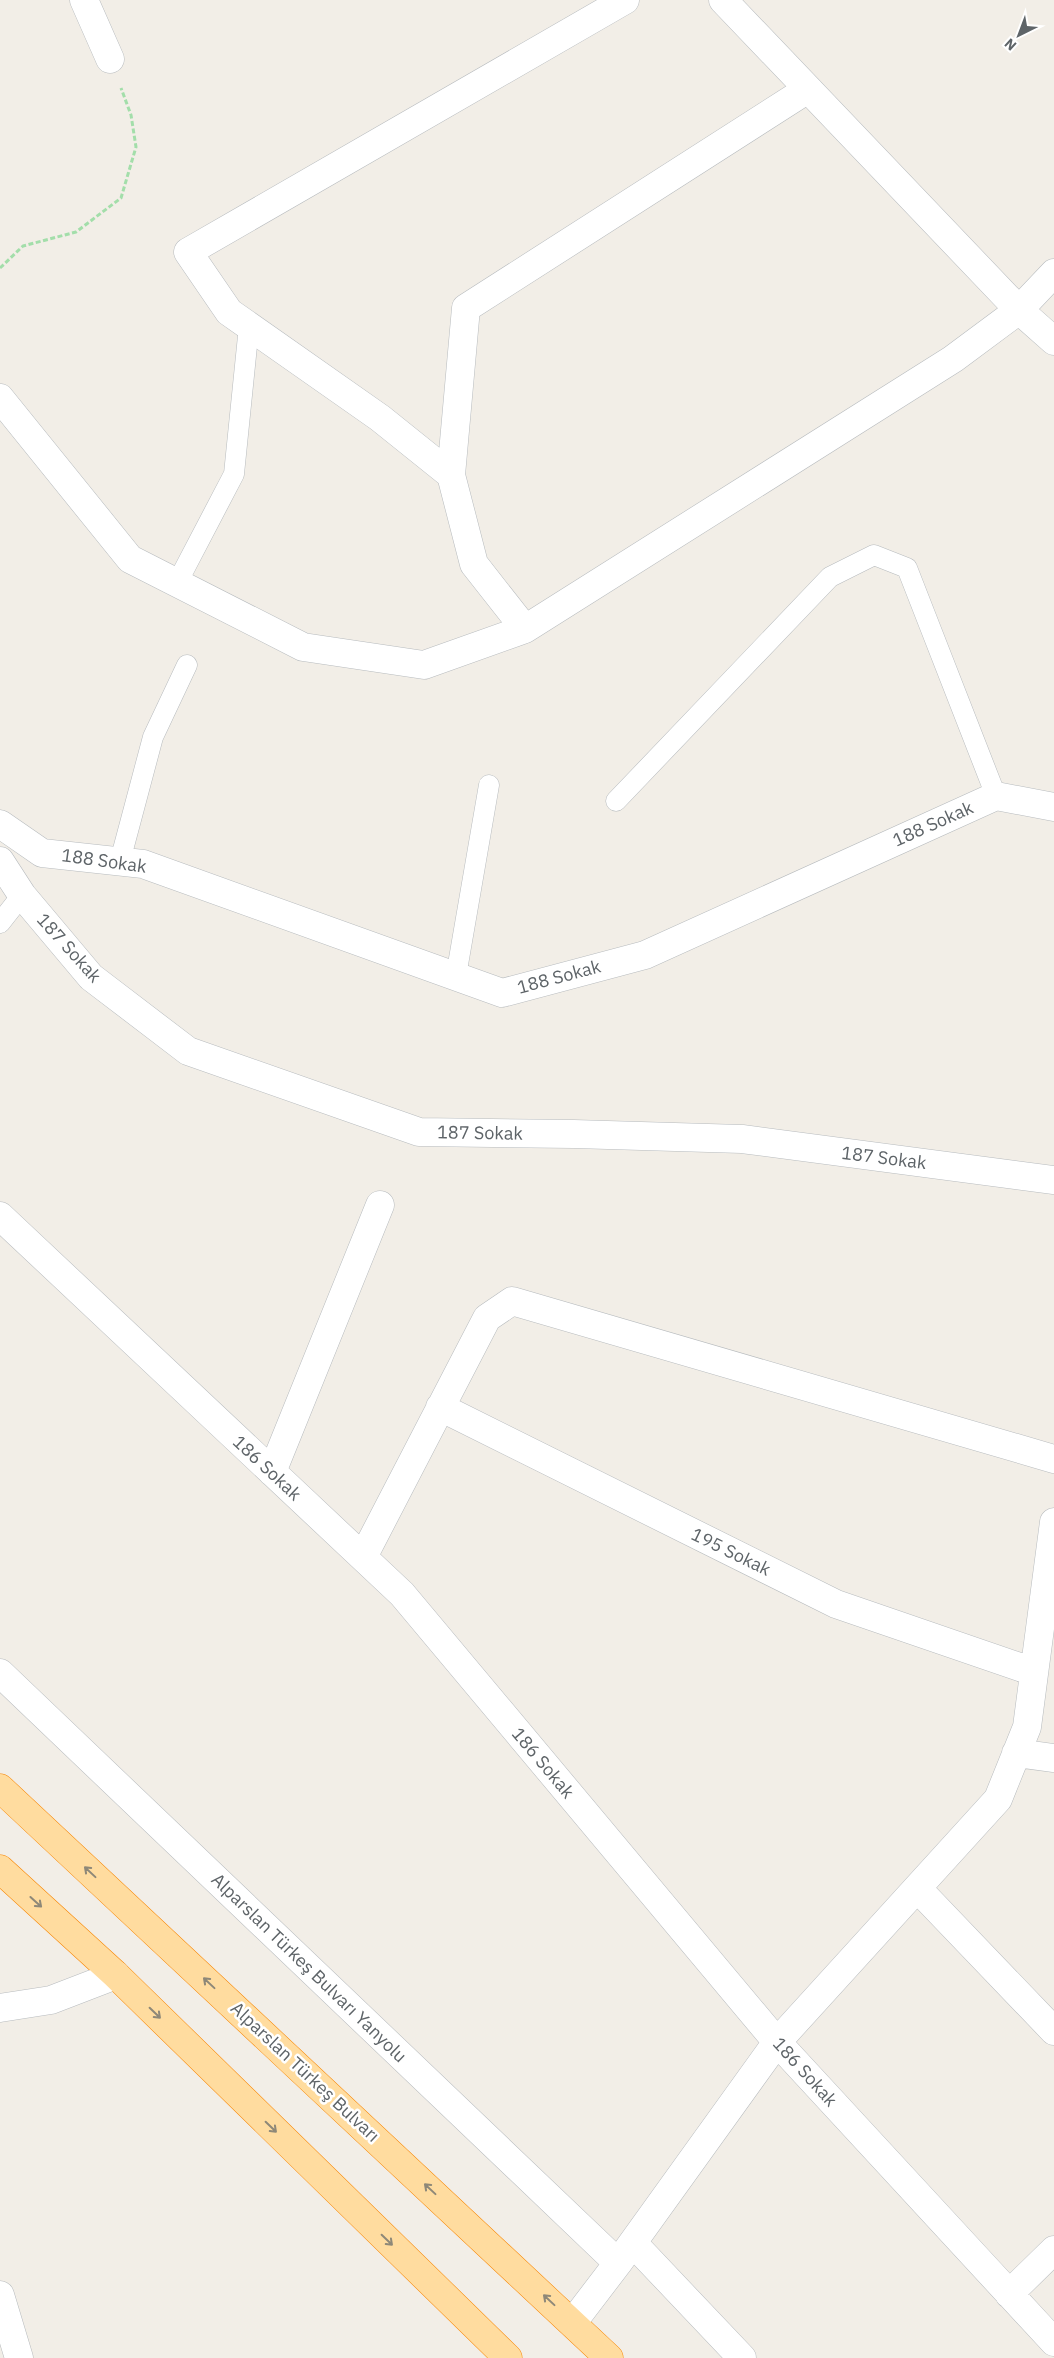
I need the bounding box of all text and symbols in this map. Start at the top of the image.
north arrow [994,10,1044,60]
text: N [1001,35,1020,55]
street label: 188 Sokak [889,795,977,851]
street label: 188 Sokak [60,843,149,878]
street label: 187 Sokak [32,908,107,988]
street label: 188 Sokak [515,954,604,999]
street label: 187 Sokak [437,1120,524,1145]
street label: 187 Sokak [840,1141,928,1174]
street label: 186 Sokak [228,1430,307,1506]
street label: 195 Sokak [688,1522,775,1581]
street label: 186 Sokak [507,1722,580,1803]
one-way arrow [84,1866,96,1878]
street label: Alparslan Türkeş Bulvarı Yanyolu [207,1868,412,2067]
one-way arrow [30,1896,43,1908]
one-way arrow [202,1977,215,1989]
street label: Alparslan Türkeş Bulvarı [226,1997,385,2147]
one-way arrow [149,2007,161,2019]
street label: 186 Sokak [768,2032,843,2112]
one-way arrow [265,2120,277,2133]
one-way arrow [424,2183,436,2195]
one-way arrow [381,2234,394,2246]
one-way arrow [542,2294,555,2306]

